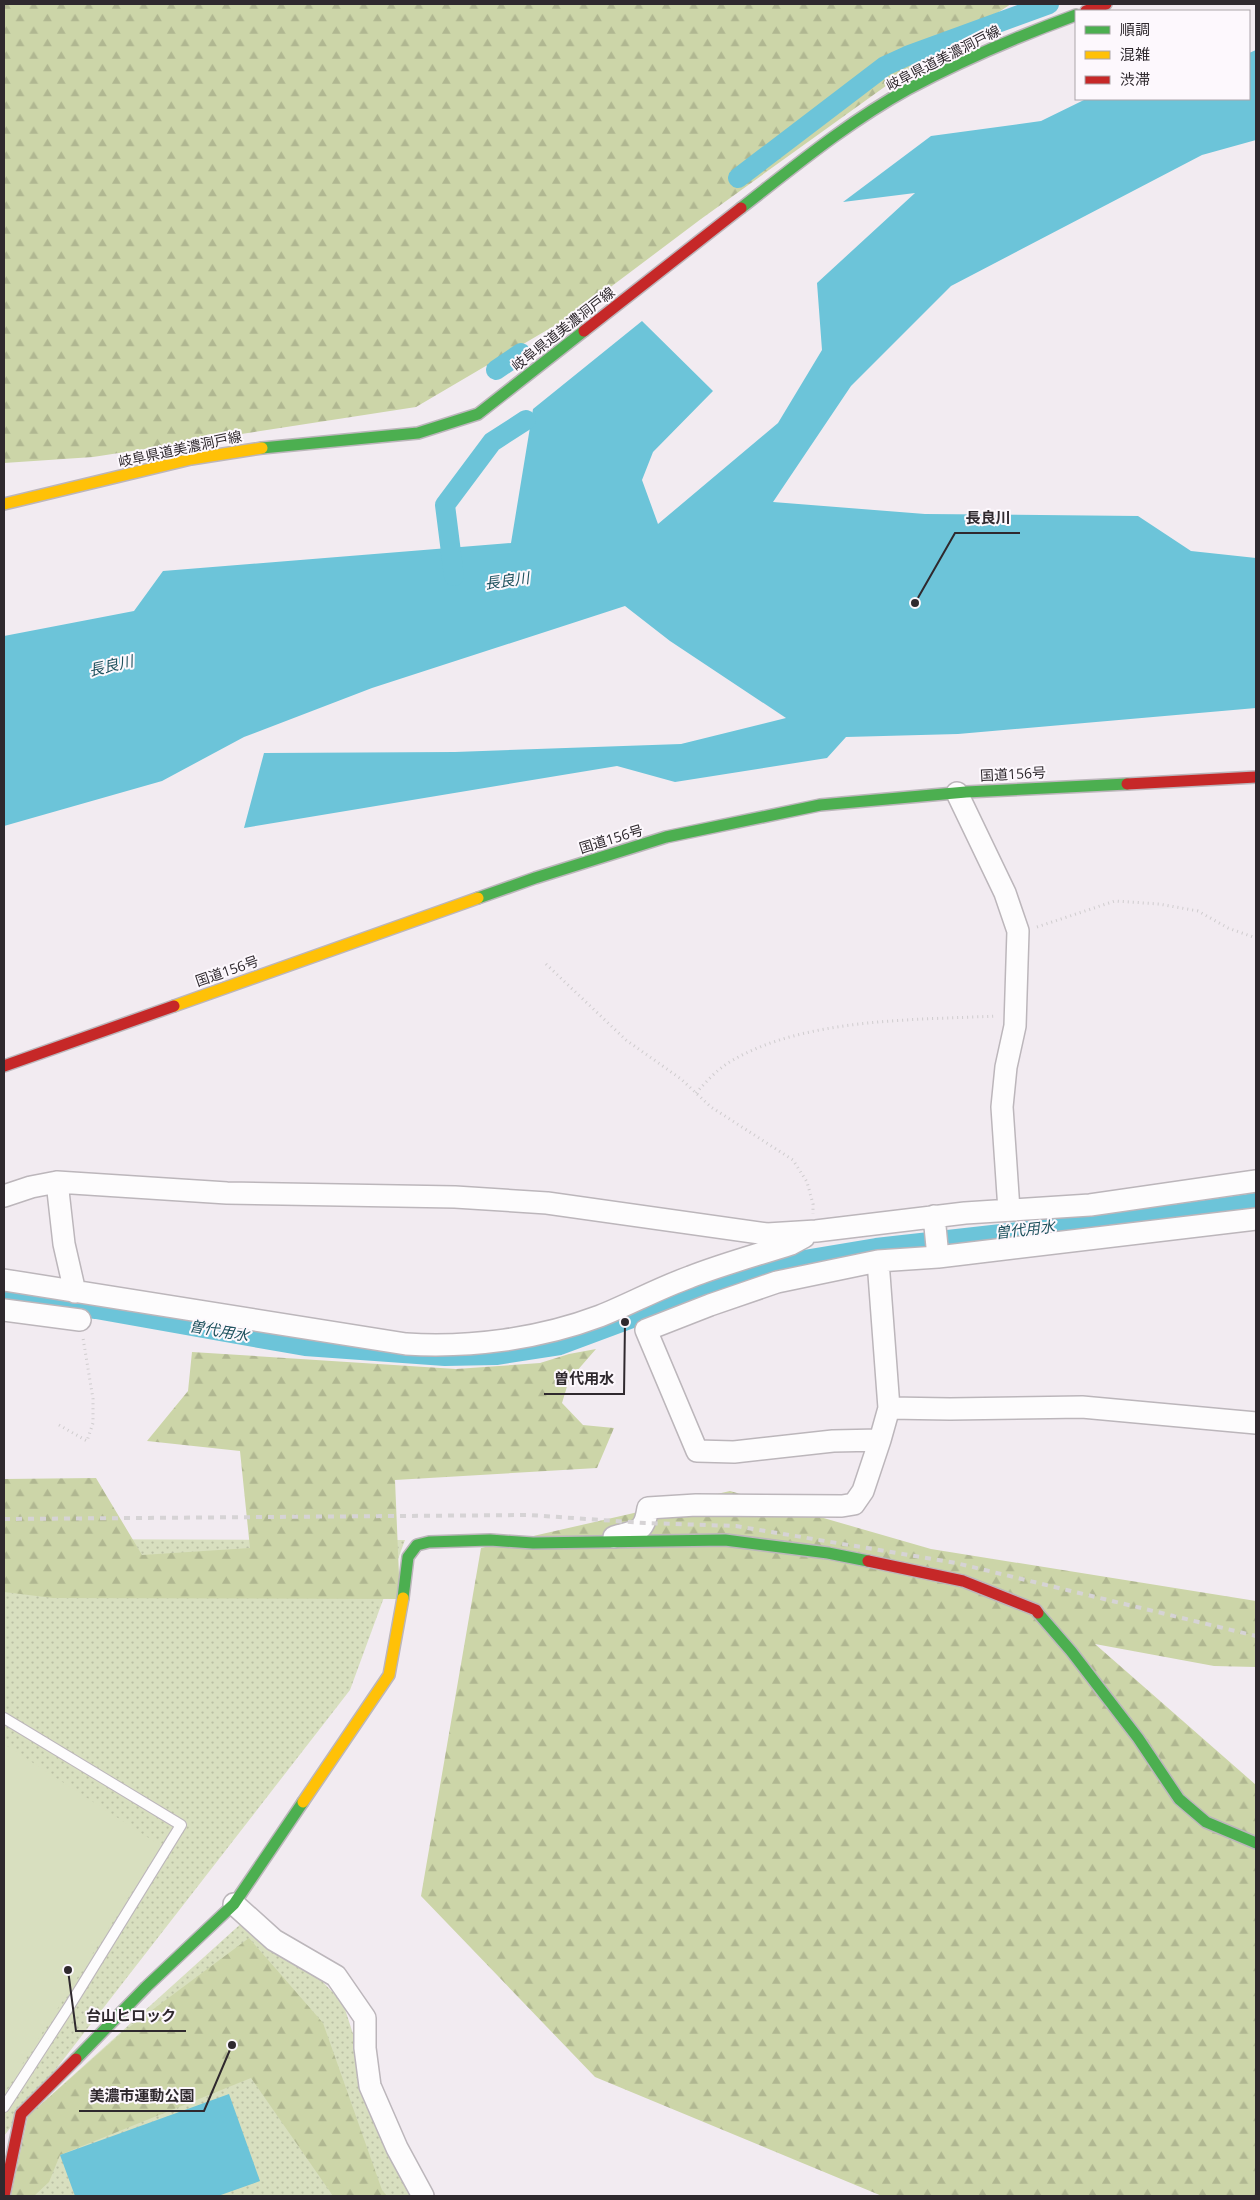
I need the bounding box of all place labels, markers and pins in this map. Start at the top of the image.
callout: 長良川 [955,503,1020,533]
callout: 曽代用水 [544,1364,624,1394]
callout: 台山ヒロック [76,2001,186,2031]
callout: 美濃市運動公園 [79,2081,204,2111]

